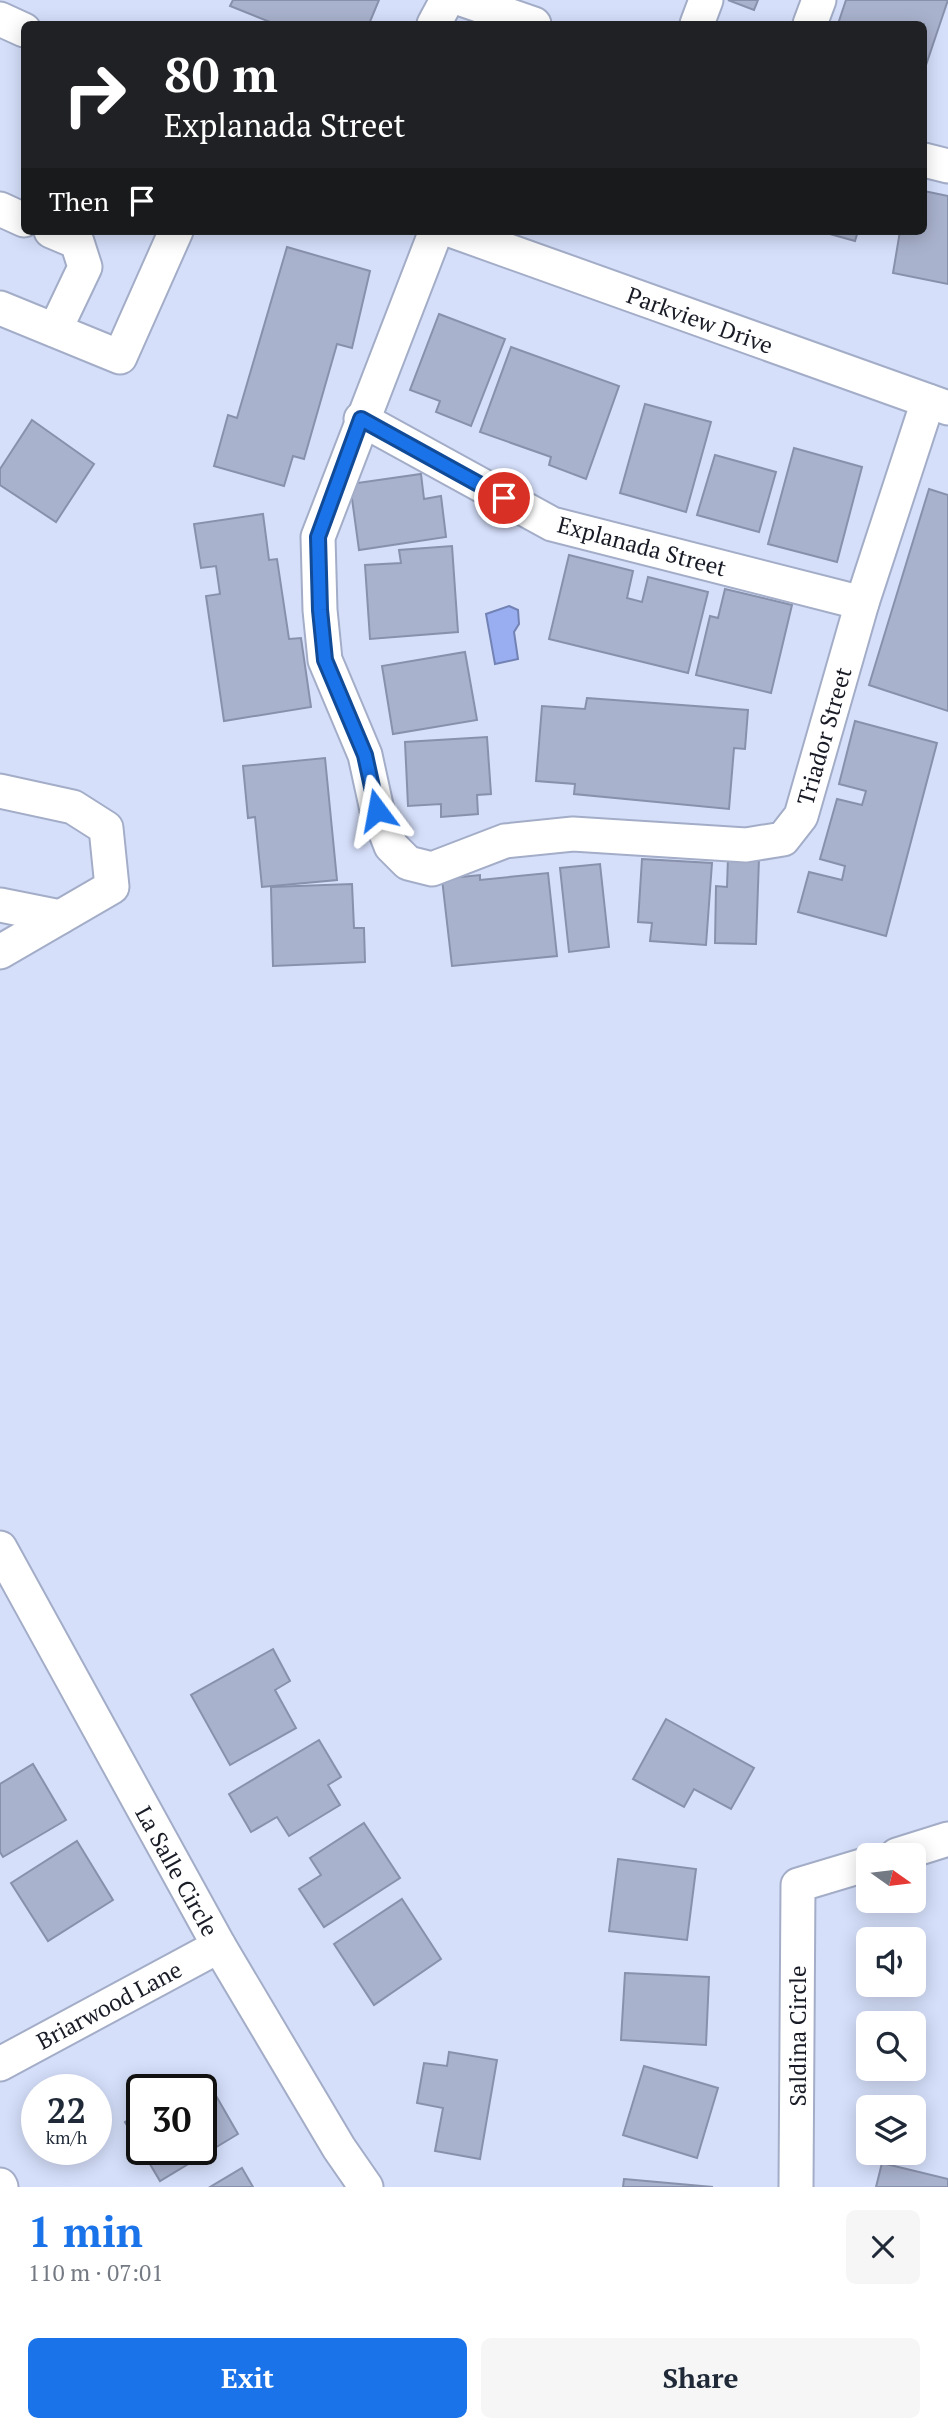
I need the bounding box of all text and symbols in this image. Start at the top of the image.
text: 80 m [164,41,278,106]
icon: right [49,49,140,140]
text: Explanada Street [164,104,405,146]
icon: arrive [123,182,161,220]
text: Then [49,184,109,218]
street label: Parkview Drive [623,279,777,361]
pin [474,468,534,528]
icon: arrive [485,479,523,517]
street label: Explanada Street [554,509,730,584]
street label: Triador Street [790,663,859,809]
position arrow [340,773,414,847]
street label: La Salle Circle [128,1800,226,1942]
north arrow [856,1843,926,1913]
map controls [856,1843,926,2165]
button: sound [856,1927,926,1997]
street label: Briarwood Lane [31,1954,187,2056]
street label: Saldina Circle [782,1965,813,2107]
button: search [856,2011,926,2081]
speed limit sign: 30 [126,2074,217,2165]
text: 22 [47,2087,86,2133]
button: layers [856,2095,926,2165]
text: km/h [46,2125,87,2149]
text: 1 min [28,2203,143,2259]
button: close [846,2210,920,2284]
text: 110 m · 07:01 [28,2257,163,2288]
button: Exit [28,2338,467,2418]
button: Share [481,2338,920,2418]

